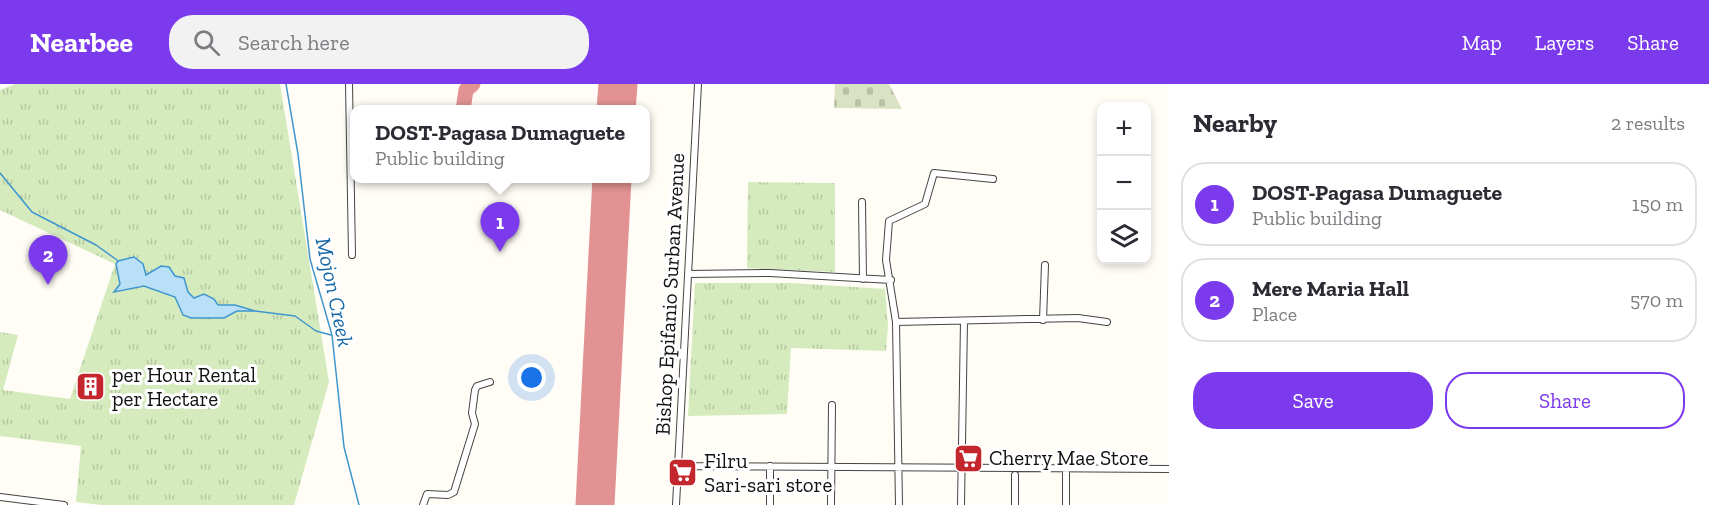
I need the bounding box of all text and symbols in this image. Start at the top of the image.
search box [169,15,589,69]
text: Nearbee [30,26,133,59]
icon: search [190,26,223,59]
text: Search here [238,29,350,56]
text: Map [1462,30,1502,55]
text: Layers [1535,30,1594,55]
text: Share [1627,30,1679,55]
map controls [1097,102,1151,264]
button: + [1097,102,1151,156]
popup [350,105,650,183]
text: Nearby [1193,107,1277,139]
text: 2 results [1611,111,1685,135]
text: DOST-Pagasa Dumaguete [375,119,625,146]
text: Public building [375,146,505,170]
street label: Bishop Epifanio Surban Avenue [650,152,689,436]
button: − [1097,156,1151,210]
text: DOST-Pagasa Dumaguete [1252,179,1502,206]
text: 1 [1210,192,1219,216]
text: 150 m [1632,192,1683,216]
pin: 1 [480,202,520,252]
text: Public building [1252,206,1382,230]
button: layers [1097,210,1151,264]
water label: Mojon Creek [310,235,359,350]
pin: 2 [28,236,68,285]
text: Mere Maria Hall [1252,275,1409,302]
text: 2 [1209,288,1220,312]
text: 570 m [1630,288,1683,312]
text: Place [1252,302,1297,326]
place label: per Hour Rental per Hectare [112,362,256,411]
your location [517,363,546,392]
building icon: per Hour Rental per Hectare [75,371,107,403]
button: Save [1193,372,1433,429]
button: Share [1445,372,1685,429]
supermarket icon: Cherry Mae Store [952,442,984,474]
place label: Cherry Mae Store [989,445,1148,470]
place label: Filru Sari-sari store [704,448,832,497]
supermarket icon: Filru Sari-sari store [667,457,699,489]

